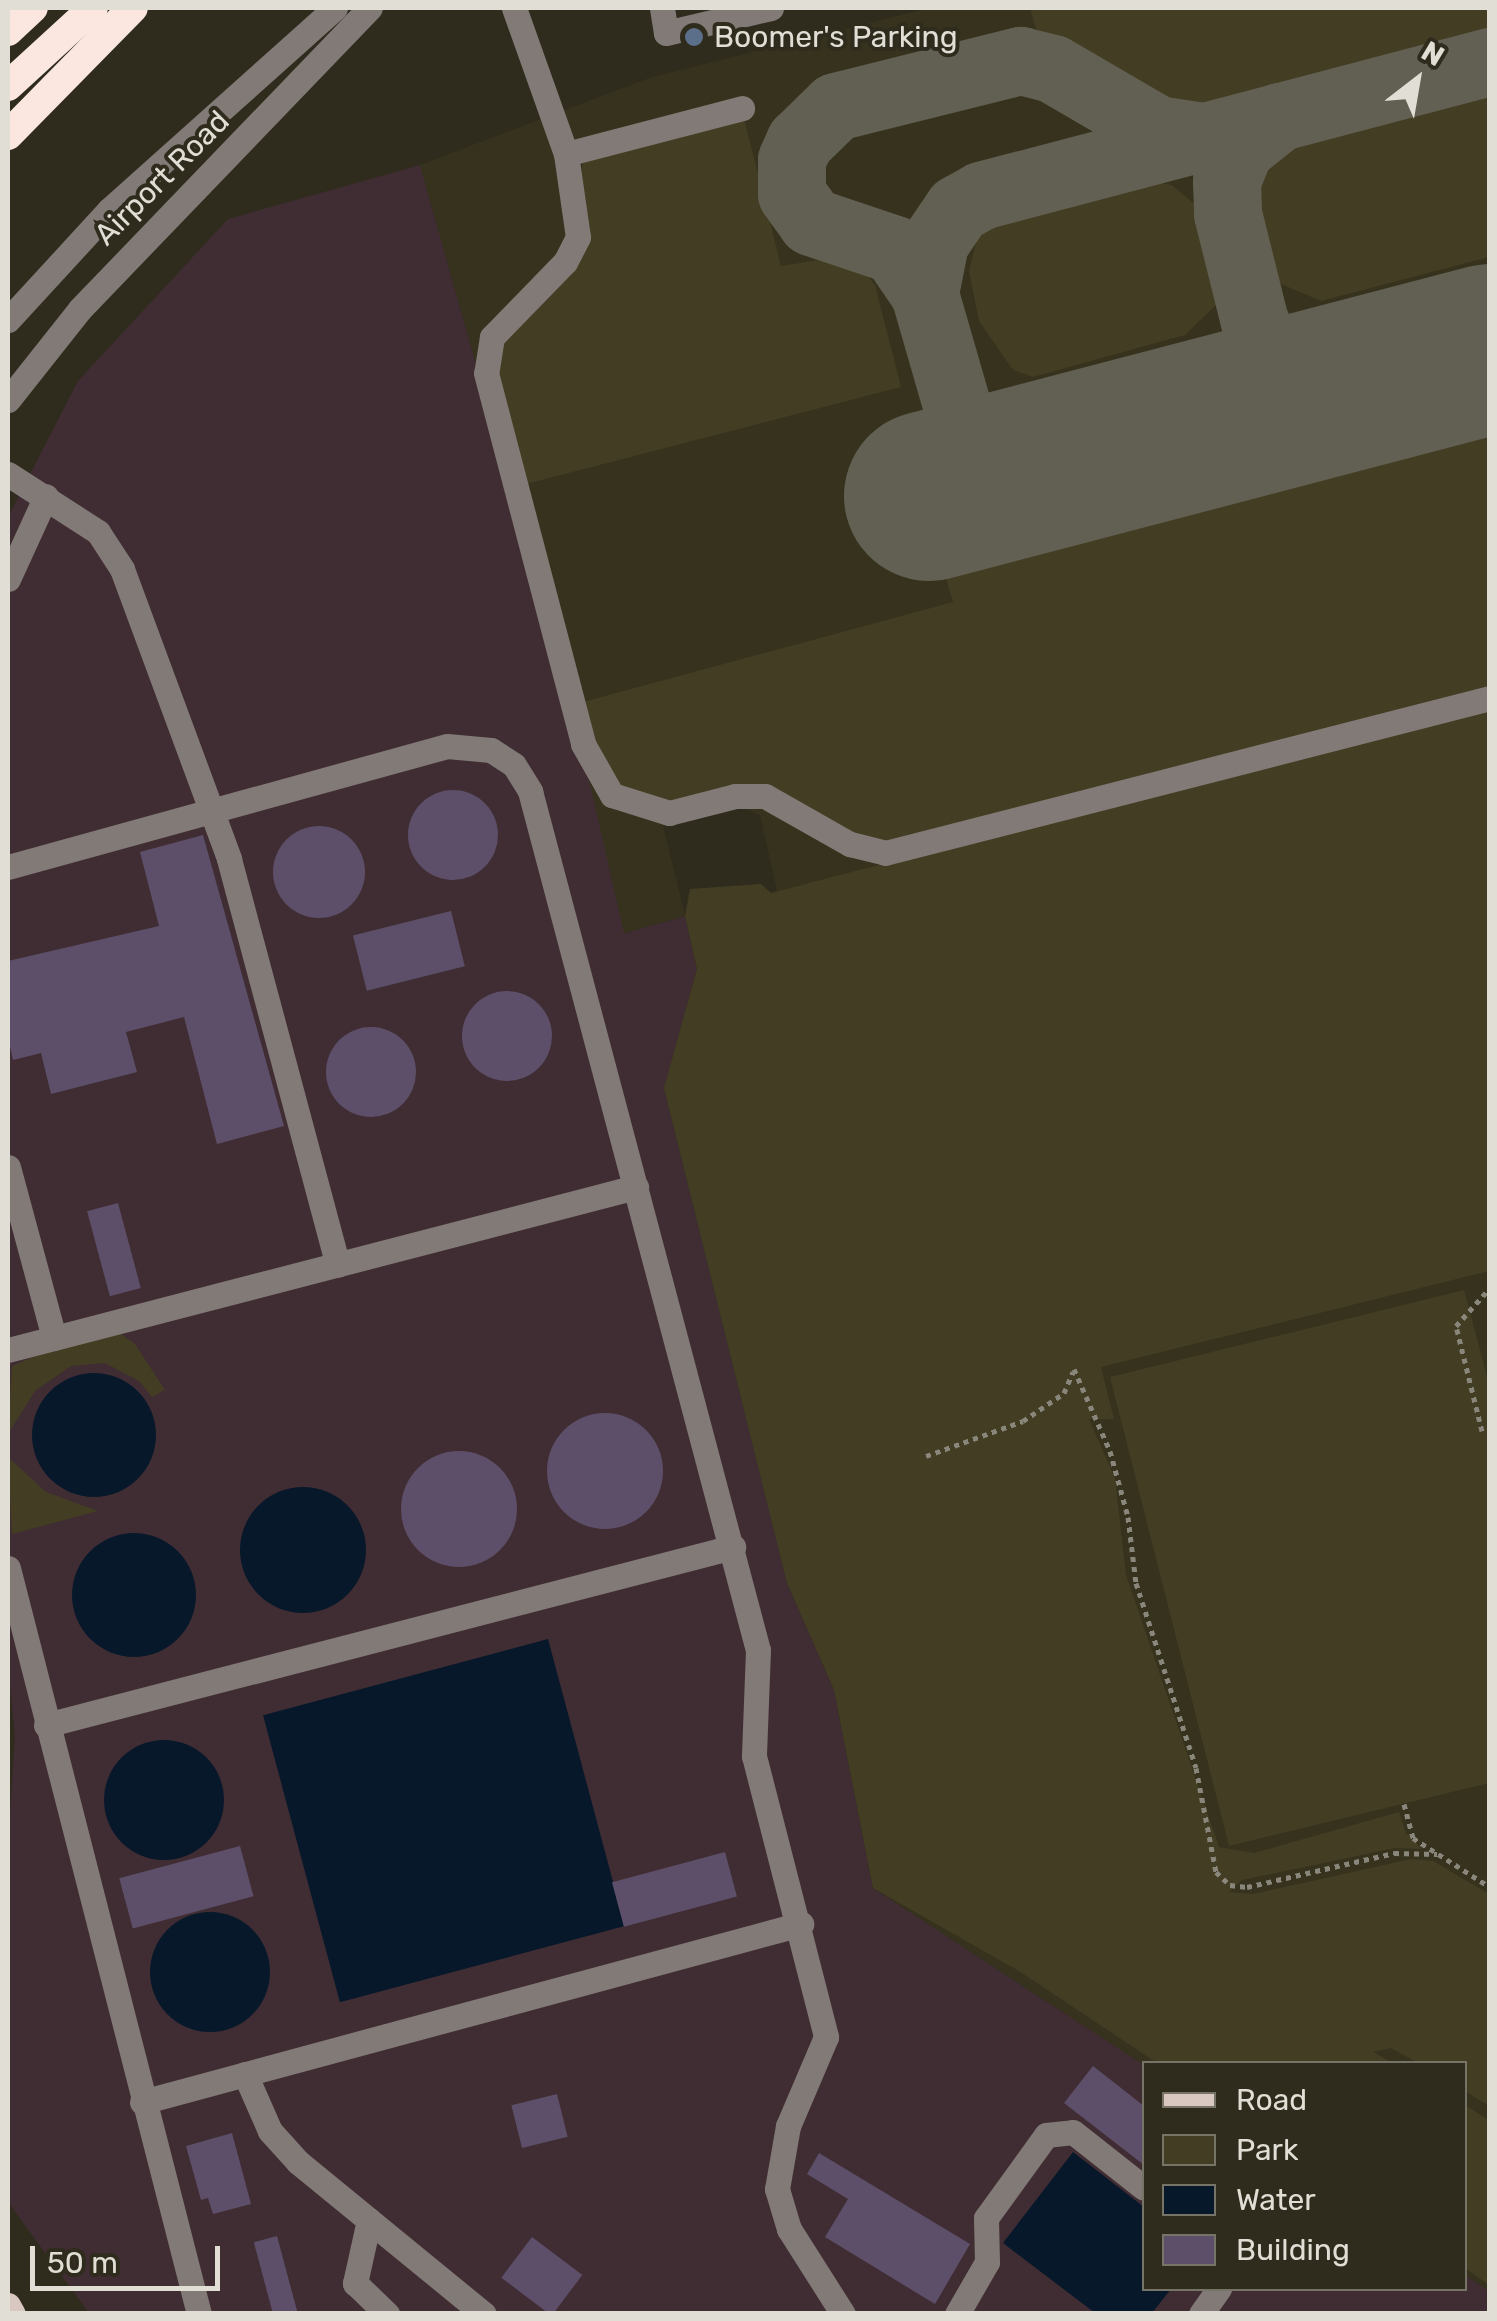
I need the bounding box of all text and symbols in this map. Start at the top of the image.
place label: Boomer's Parking [714,19,958,55]
marker: Boomer's Parking [683,26,705,48]
north arrow [1367,30,1467,130]
text: N [1416,35,1450,73]
street label: Airport Road [87,103,237,253]
legend [1142,2061,1467,2291]
text: Road [1236,2082,1307,2118]
text: Park [1236,2132,1298,2168]
text: Water [1236,2182,1316,2218]
scale bar [35,2226,225,2288]
text: Building [1236,2232,1350,2268]
text: 50 m [47,2245,118,2281]

